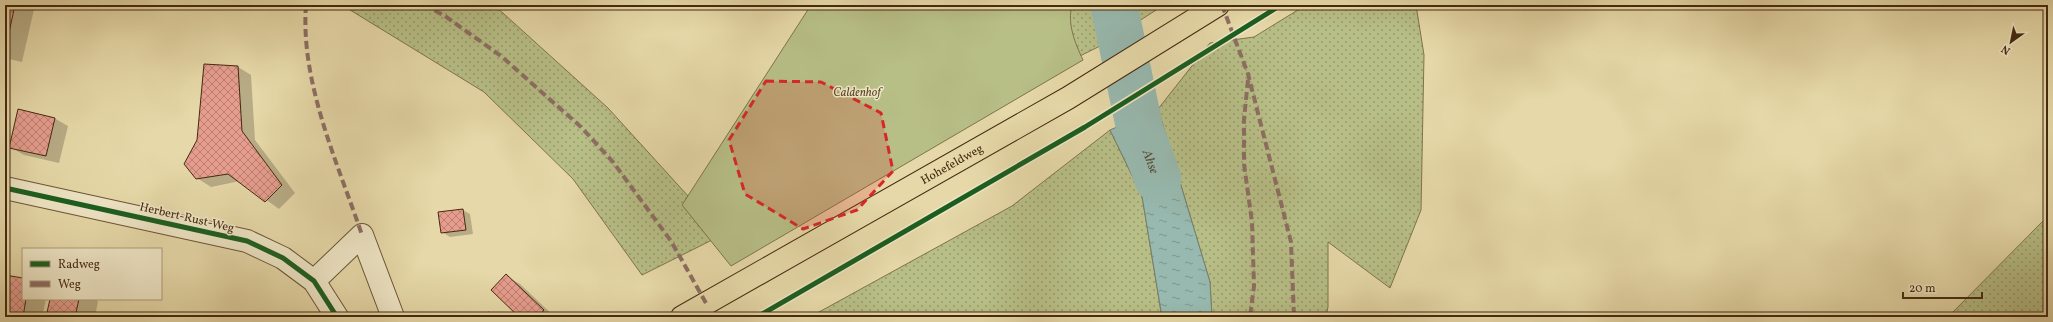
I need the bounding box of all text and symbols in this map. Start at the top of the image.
north arrow [1991,22,2031,62]
text: N [1999,41,2014,58]
park label: Caldenhof [833,85,883,101]
street label: Hohefeldweg [918,141,986,189]
water label: Ahse [1137,146,1162,177]
street label: Herbert-Rust-Weg [138,199,236,237]
legend [22,248,162,300]
text: Radweg [58,257,100,273]
scale bar [1903,274,1982,300]
text: Weg [58,277,81,293]
text: 20 m [1909,281,1936,297]

